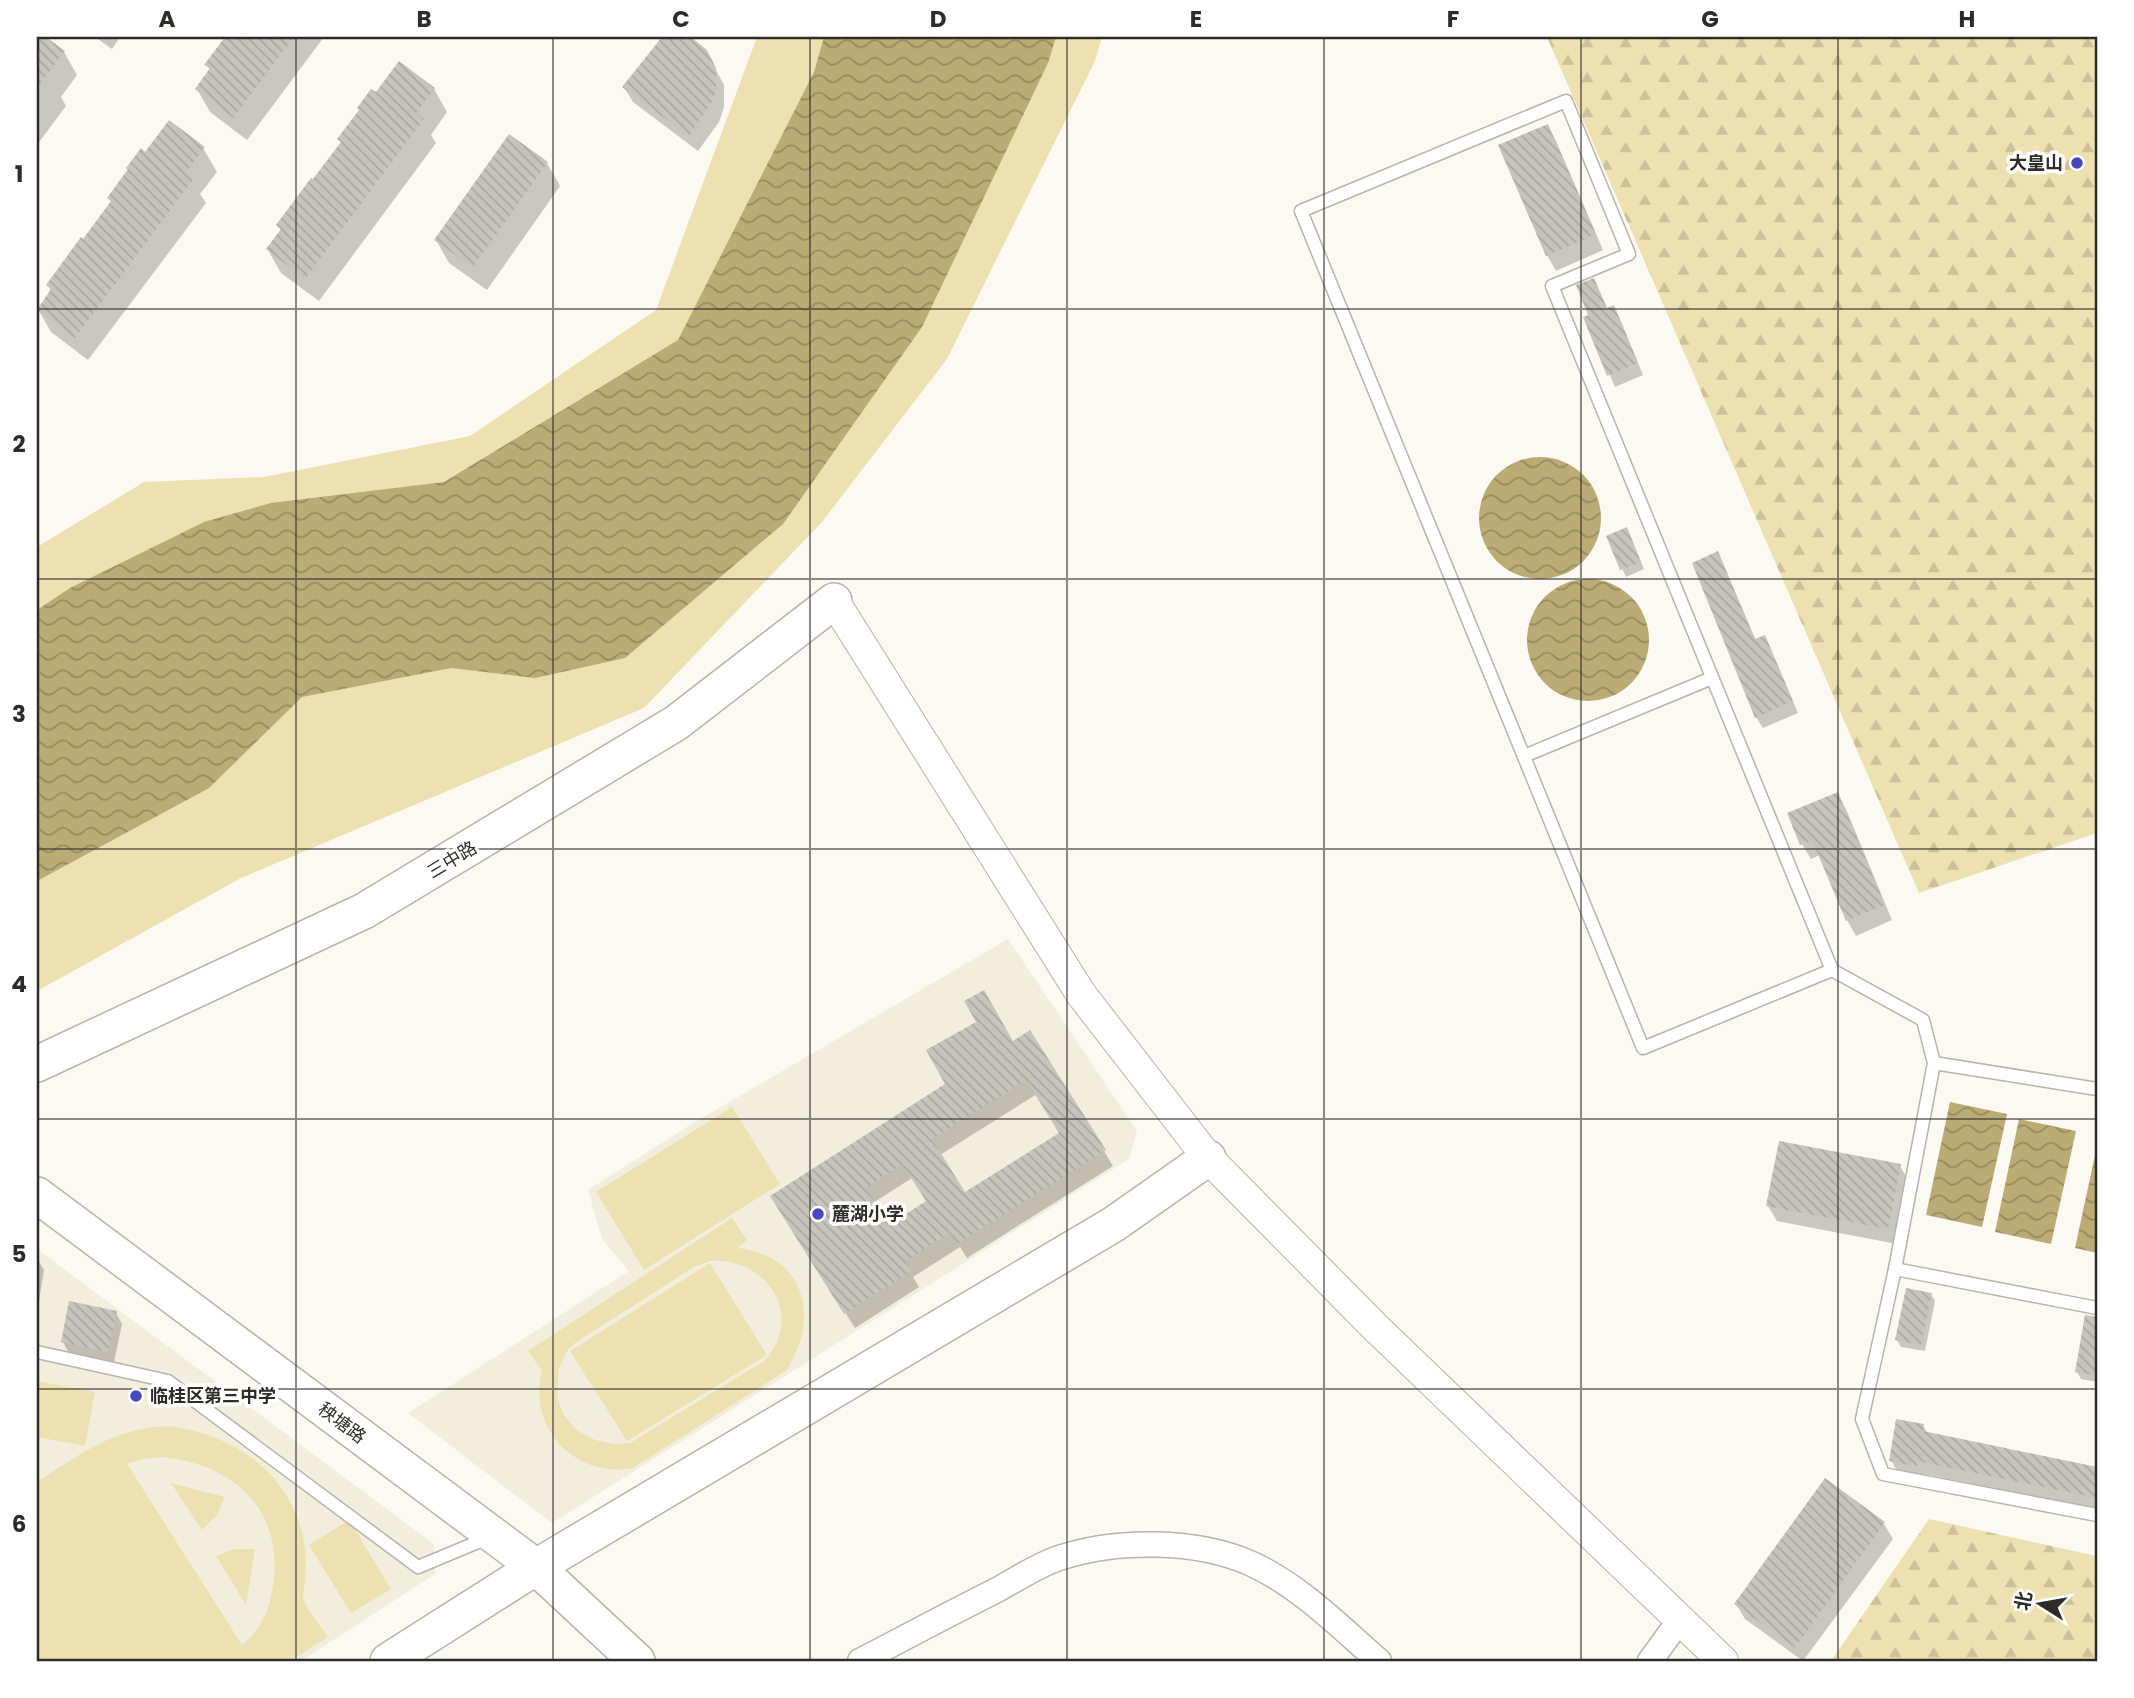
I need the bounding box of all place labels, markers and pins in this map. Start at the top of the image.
place label: 大皇山 [2009,150,2063,175]
marker: 大皇山 [2069,155,2085,171]
place label: 麓湖小学 [832,1201,904,1226]
marker: 麓湖小学 [810,1206,826,1222]
place label: 临桂区第三中学 [150,1383,276,1408]
marker: 临桂区第三中学 [128,1388,144,1404]

